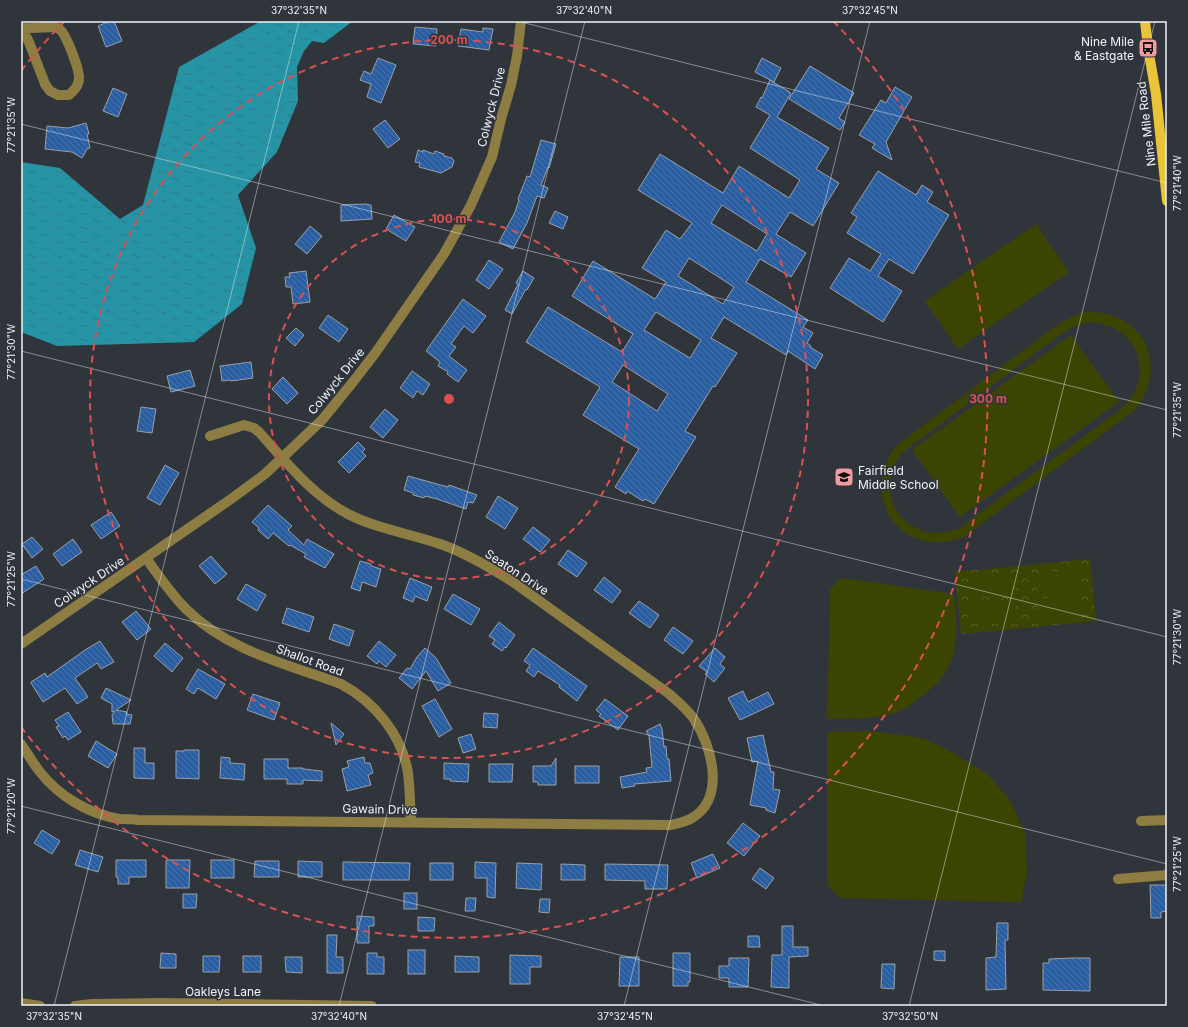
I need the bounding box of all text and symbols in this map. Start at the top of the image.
text: 37°32'35"N [271,4,327,16]
text: 37°32'40"N [556,4,612,16]
text: 37°32'45"N [842,4,898,16]
text: 200 m [430,32,468,47]
place label: Nine Mile & Eastgate [1074,34,1134,63]
bus stop icon: Nine Mile & Eastgate [1137,37,1159,59]
street label: Colwyck Drive [474,66,508,148]
street label: Nine Mile Road [1133,81,1159,167]
text: 77°21'35"W [5,97,17,153]
text: 77°21'40"W [1171,155,1183,211]
text: 100 m [431,211,467,226]
text: 77°21'30"W [5,324,17,380]
street label: Colwyck Drive [304,344,368,418]
text: 77°21'35"W [1171,382,1183,438]
text: 300 m [969,391,1007,406]
centre of rings [442,392,456,406]
place label: Fairfield Middle School [858,463,939,492]
school or university icon: Fairfield Middle School [833,466,855,488]
street label: Seaton Drive [482,546,552,598]
text: 77°21'25"W [5,551,17,607]
street label: Colwyck Drive [51,553,127,611]
text: 77°21'30"W [1171,609,1183,665]
street label: Shallot Road [274,641,346,679]
text: 77°21'20"W [5,778,17,834]
street label: Gawain Drive [342,801,418,817]
text: 77°21'25"W [1171,836,1183,892]
street label: Oakleys Lane [185,984,261,999]
text: 37°32'35"N [26,1010,82,1022]
text: 37°32'40"N [311,1010,367,1022]
text: 37°32'45"N [597,1010,653,1022]
text: 37°32'50"N [882,1010,938,1022]

